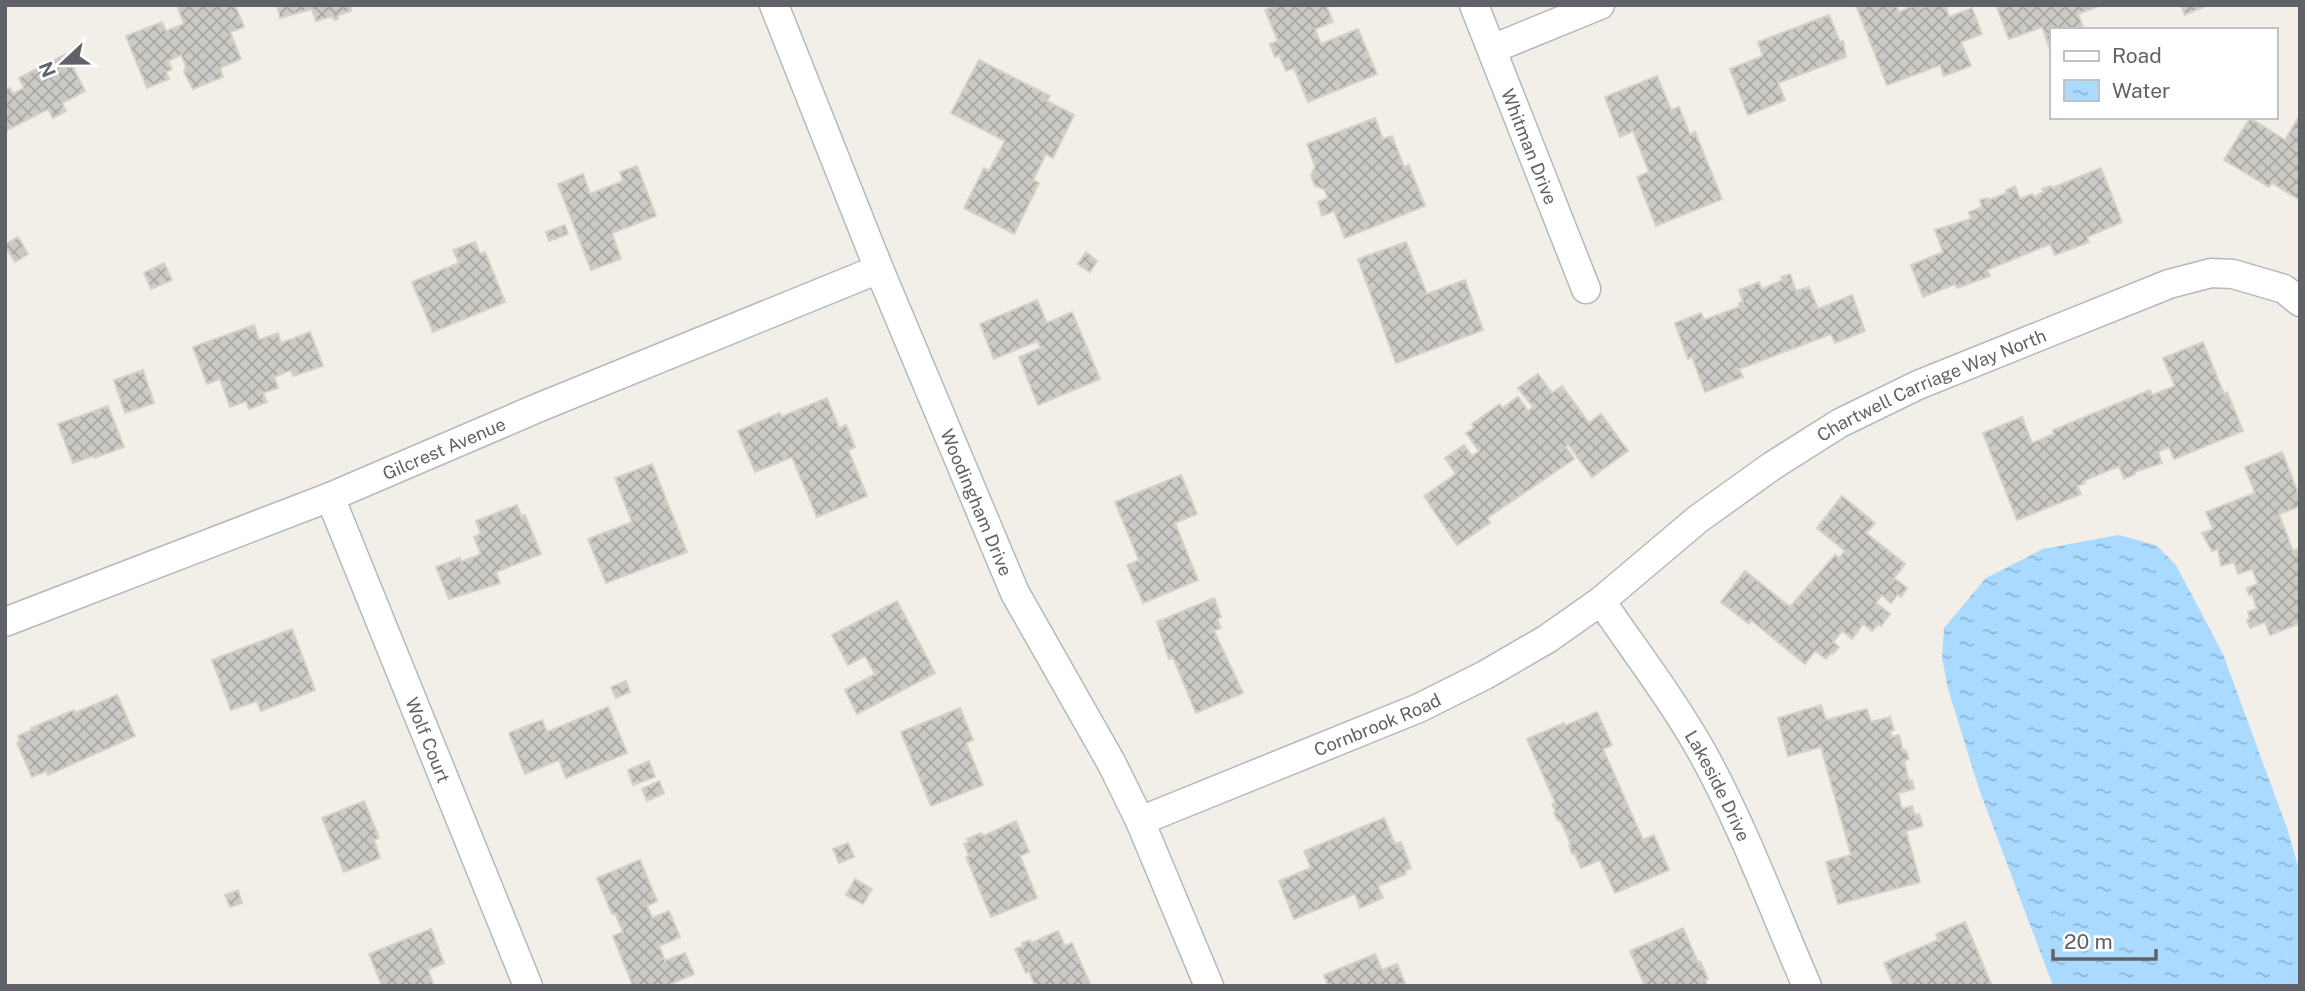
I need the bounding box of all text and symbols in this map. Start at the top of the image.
north arrow [28,28,98,98]
legend [2050,28,2277,119]
text: Road [2112,43,2162,68]
text: N [34,58,60,80]
text: Water [2112,78,2170,103]
street label: Whitman Drive [1498,86,1562,207]
street label: Chartwell Carriage Way North [1813,324,2049,446]
street label: Gilcrest Avenue [379,413,508,484]
street label: Woodingham Drive [937,426,1017,579]
street label: Cornbrook Road [1311,689,1444,760]
street label: Wolf Court [402,694,455,786]
street label: Lakeside Drive [1681,726,1755,844]
scale bar [2053,918,2156,962]
text: 20 m [2064,929,2113,954]

